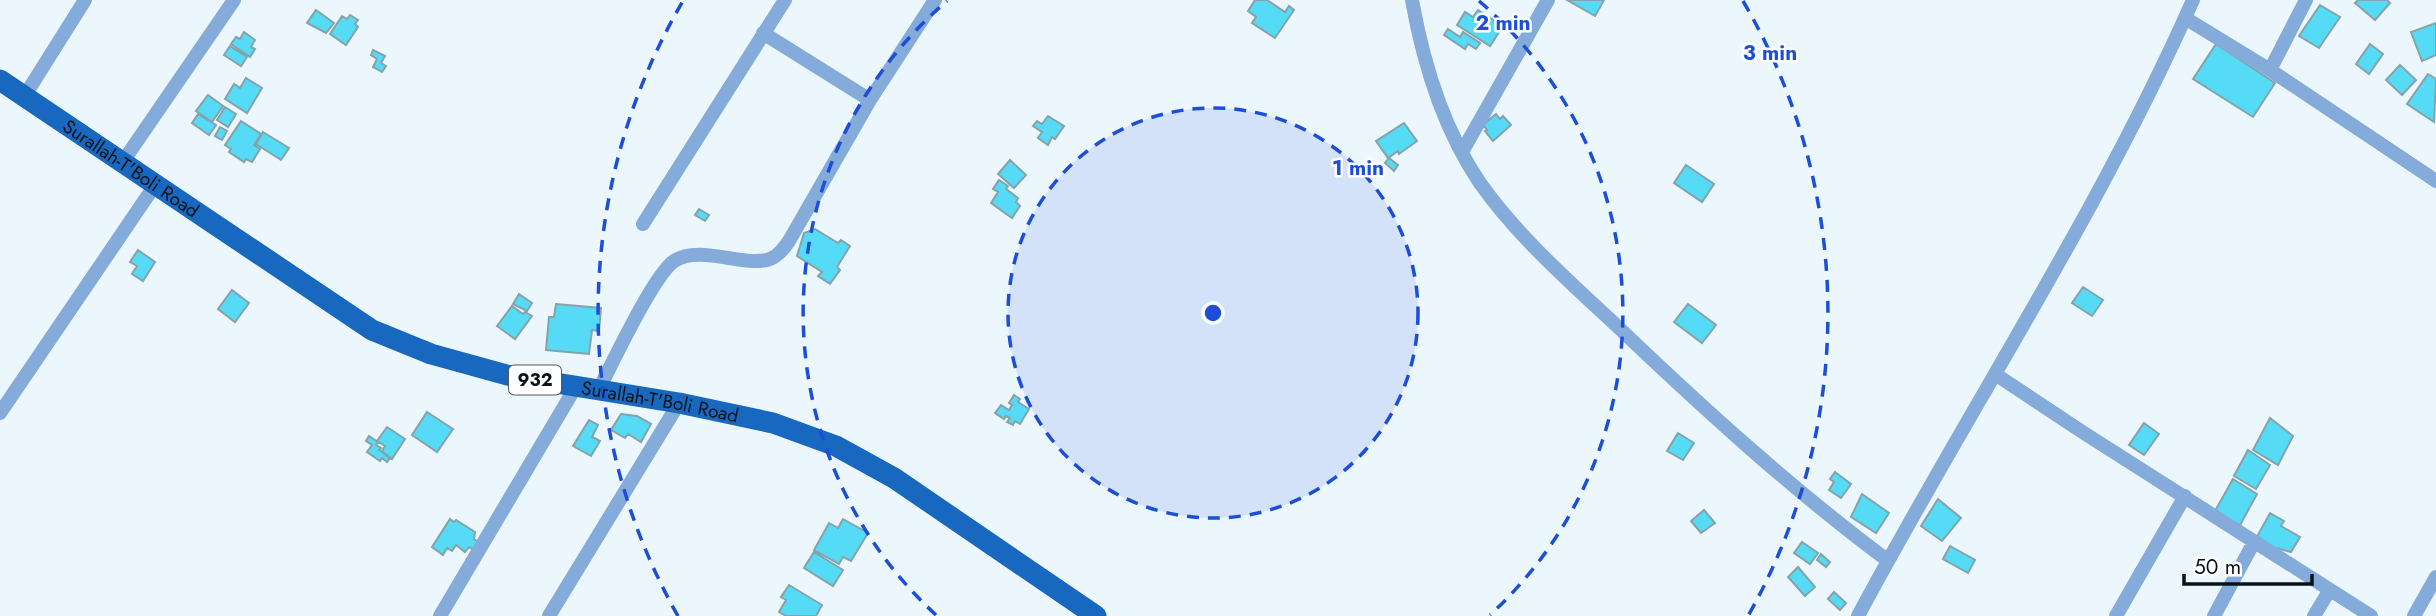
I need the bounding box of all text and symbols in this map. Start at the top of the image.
text: 2 min [1475,8,1531,38]
text: 3 min [1743,38,1797,68]
street label: Surallah-T'Boli Road [57,113,204,224]
text: 1 min [1332,153,1384,183]
centre of rings [1201,301,1225,325]
road number: 932 [509,366,561,394]
street label: Surallah-T'Boli Road [579,374,741,429]
scale bar [2184,542,2312,586]
text: 50 m [2194,552,2241,582]

